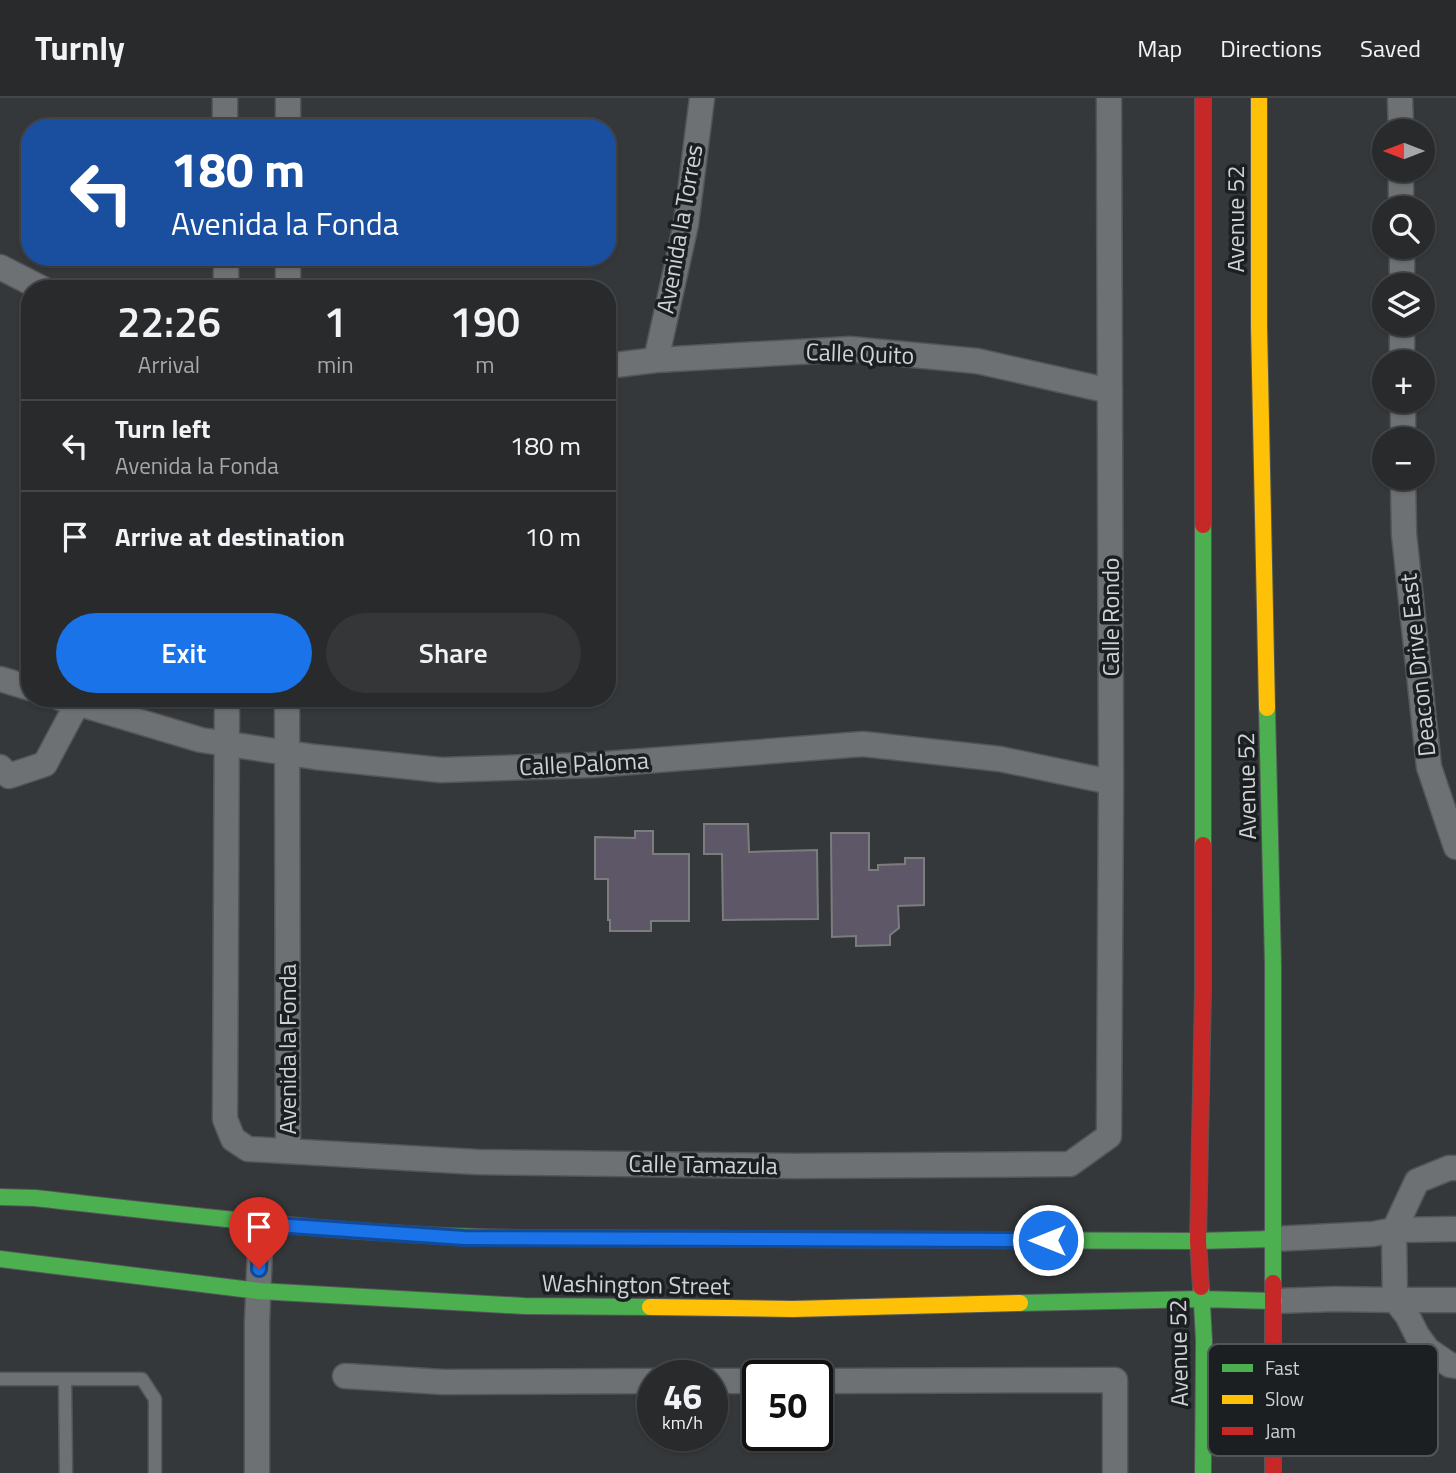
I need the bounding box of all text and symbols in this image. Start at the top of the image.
text: Turnly [35,23,125,73]
text: Map [1137,30,1182,66]
text: Directions [1220,30,1322,66]
text: Saved [1360,30,1421,66]
north arrow [1372,119,1435,182]
map controls [1372,119,1435,490]
text: 180 m [171,131,305,206]
street label: Avenida la Torres [646,141,712,316]
icon: left [56,147,147,238]
street label: Avenue 52 [1217,165,1253,273]
button: search [1372,196,1435,259]
text: Avenida la Fonda [171,199,399,247]
button: layers [1372,273,1435,336]
text: 22:26 [117,289,221,353]
text: 1 [324,289,347,353]
text: 190 [450,289,520,353]
street label: Calle Quito [805,333,915,373]
text: Arrival [138,347,200,382]
text: min [317,347,354,382]
text: m [475,347,494,382]
button: + [1372,350,1435,413]
text: Turn left [115,409,210,448]
text: 180 m [510,426,581,465]
icon: left [56,427,94,465]
button: − [1372,427,1435,490]
text: Avenida la Fonda [115,448,279,483]
text: Arrive at destination [115,517,345,556]
text: 10 m [524,517,581,556]
icon: arrive [56,518,94,556]
street label: Calle Rondo [1092,557,1128,677]
street label: Deacon Drive East [1389,571,1444,758]
button: Exit [56,613,312,693]
button: Share [326,613,581,693]
street label: Avenue 52 [1227,732,1265,840]
street label: Calle Paloma [518,742,650,784]
street label: Avenida la Fonda [269,964,305,1134]
street label: Calle Tamazula [628,1145,778,1183]
pin [229,1197,289,1269]
position arrow [1011,1203,1085,1277]
icon: arrive [240,1208,278,1246]
street label: Washington Street [541,1264,731,1304]
street label: Avenue 52 [1159,1299,1197,1407]
legend [1208,1344,1438,1456]
text: Fast [1265,1353,1300,1382]
speed limit sign: 50 [742,1360,833,1451]
text: 46 [663,1369,702,1423]
text: Slow [1265,1384,1304,1413]
text: km/h [662,1409,703,1436]
text: Jam [1265,1416,1296,1445]

